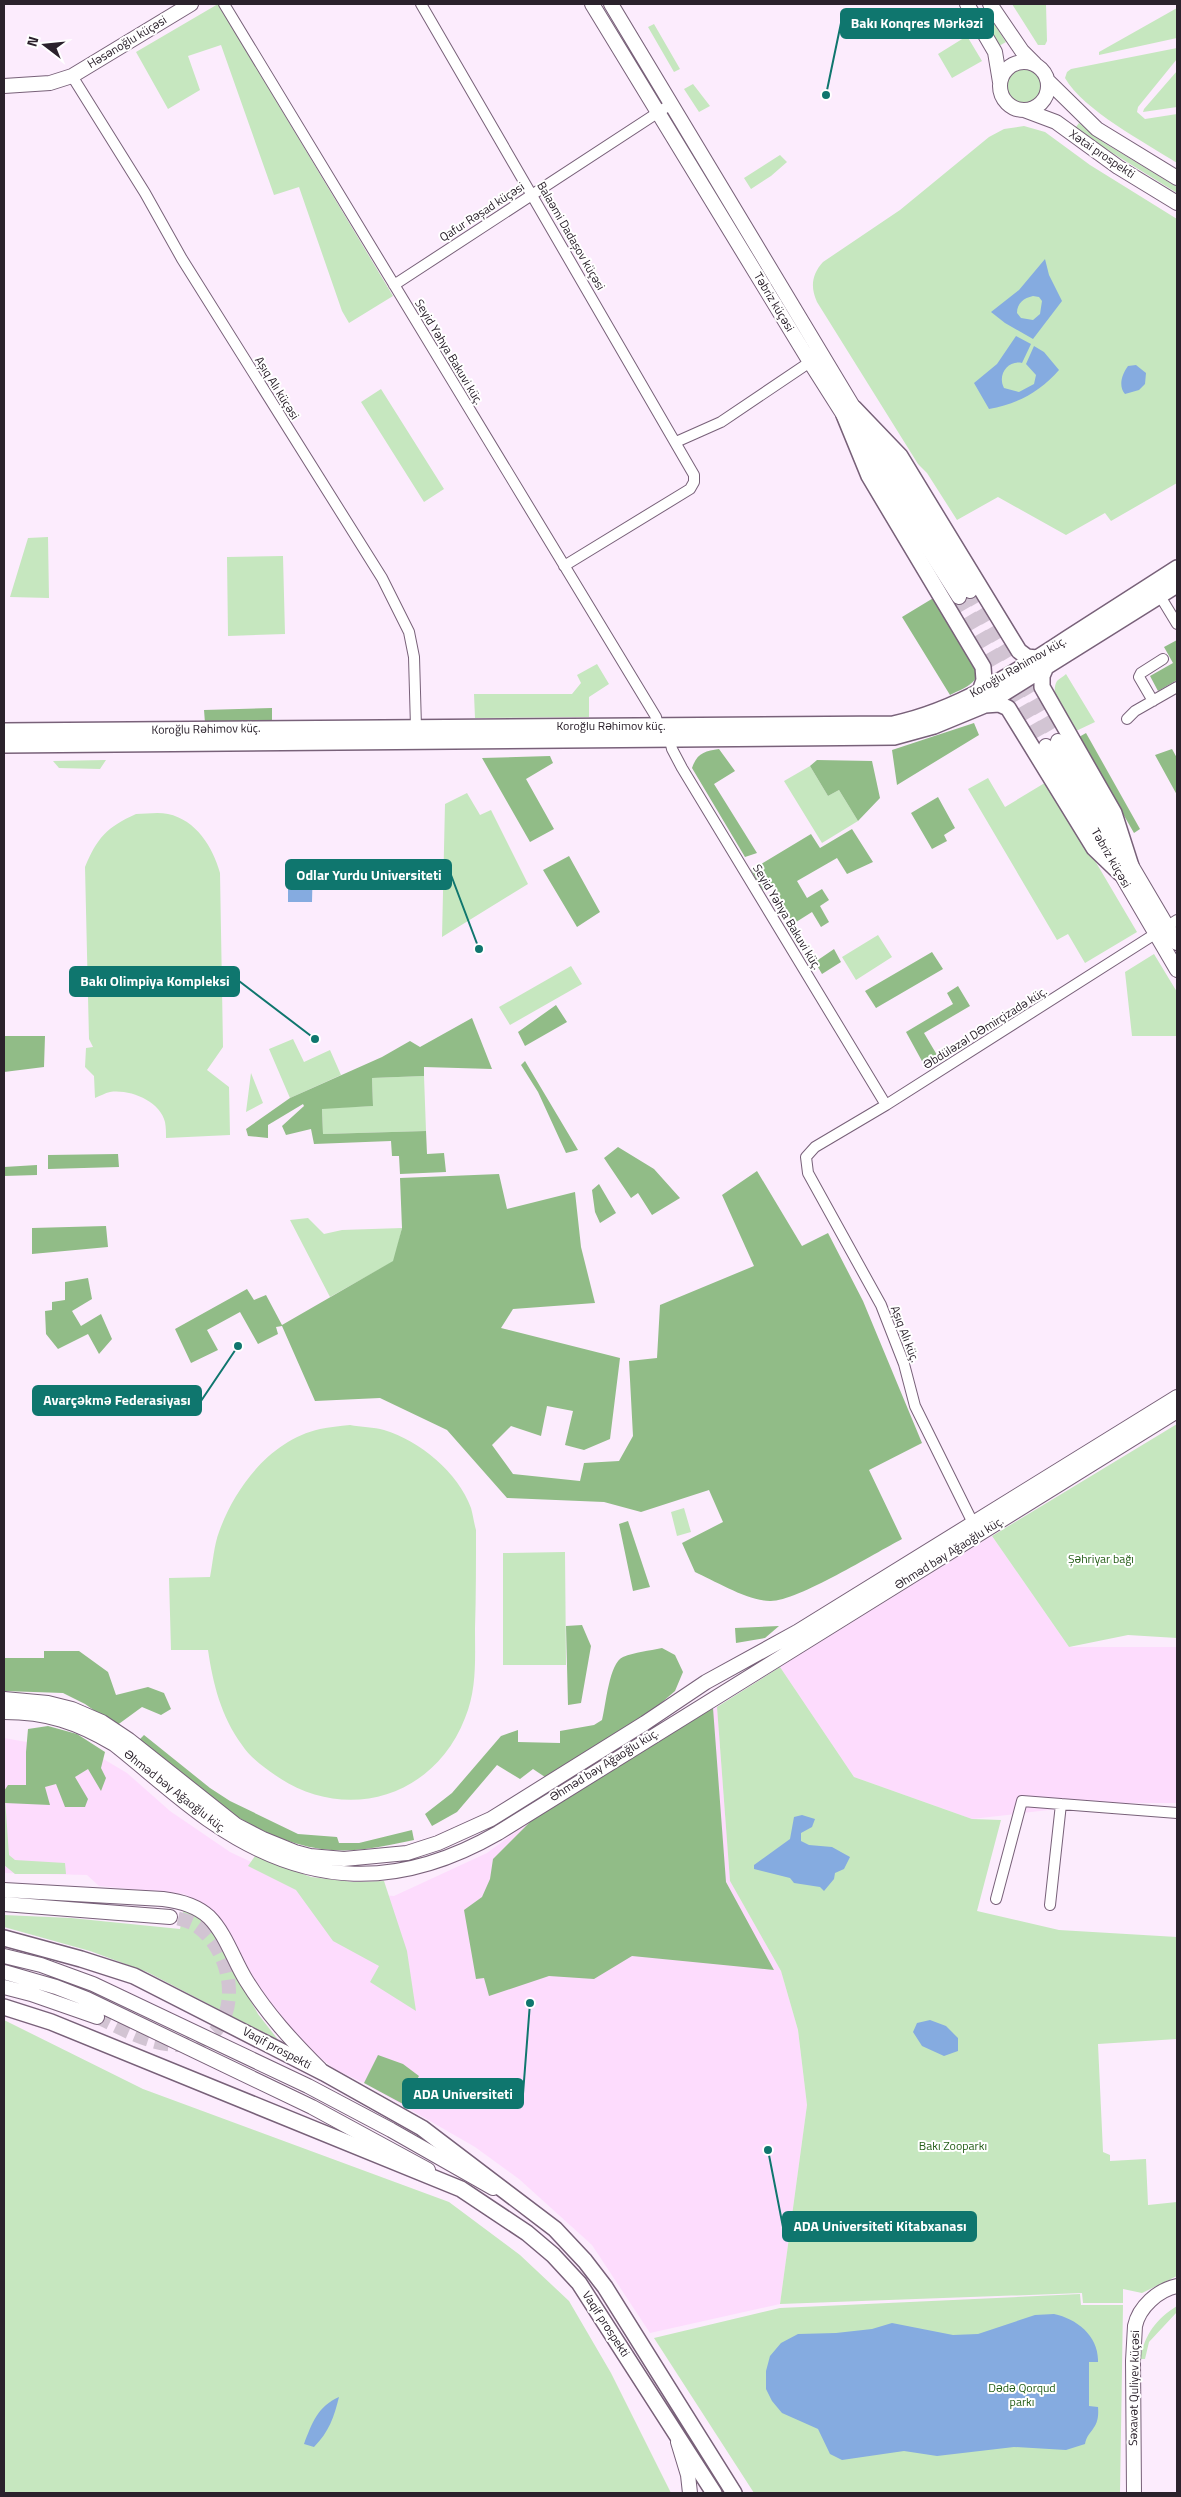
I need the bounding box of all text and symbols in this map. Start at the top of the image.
callout: Bakı Konqres Mərkəzi [841,9,993,38]
street label: Həsənoğlu küçəsi [83,10,170,73]
text: Bakı Konqres Mərkəzi [851,12,983,33]
north arrow [20,20,70,70]
text: N [21,34,43,49]
street label: Xətai prospekti [1065,124,1139,183]
street label: Qafur Rəşad küçəsi [435,177,528,246]
street label: Balaəmi Dadaşov küçəsi [533,178,610,294]
street label: Təbriz küçəsi [749,268,800,335]
street label: Seyid Yəhya Bakuvi küç. [410,295,489,408]
street label: Aşıq Alı küçəsi [250,352,304,423]
street label: Koroğlu Rəhimov küç. [966,631,1070,702]
street label: Koroğlu Rəhimov küç. [556,716,666,735]
street label: Koroğlu Rəhimov küç. [151,718,261,739]
street label: Təbriz küçəsi [1087,824,1136,891]
callout: Odlar Yurdu Universiteti [286,860,451,889]
street label: Seyid Yəhya Bakuvi küç. [748,860,827,973]
text: Odlar Yurdu Universiteti [296,864,442,885]
callout: Bakı Olimpiya Kompleksi [70,967,239,996]
text: Bakı Olimpiya Kompleksi [80,970,230,991]
street label: Əbdüləzəl DƏmirçizadə küç. [919,982,1051,1074]
street label: Aşıq Alı küç. [886,1303,925,1365]
callout: Avarçəkmə Federasiyası [33,1386,201,1415]
text: Avarçəkmə Federasiyası [43,1389,191,1410]
street label: Əhməd bəy Ağaoğlu küç. [890,1511,1007,1594]
park label: Şəhriyar bağı [1068,1549,1134,1568]
street label: Əhməd bəy Ağaoğlu küç. [545,1723,662,1806]
street label: Əhməd bəy Ağaoğlu küç. [120,1744,231,1837]
street label: Vaqif prospekti [239,2021,315,2074]
callout: ADA Universiteti [403,2079,523,2108]
text: ADA Universiteti [413,2083,513,2104]
park label: Bakı Zooparkı [919,2136,987,2155]
callout: ADA Universiteti Kitabxanası [783,2212,976,2241]
text: ADA Universiteti Kitabxanası [793,2215,967,2236]
street label: Vaqif prospekti [578,2287,635,2361]
street label: Səxavət Quliyev küçəsi [1123,2330,1144,2446]
park label: Dədə Qorqud parkı [988,2378,1056,2411]

